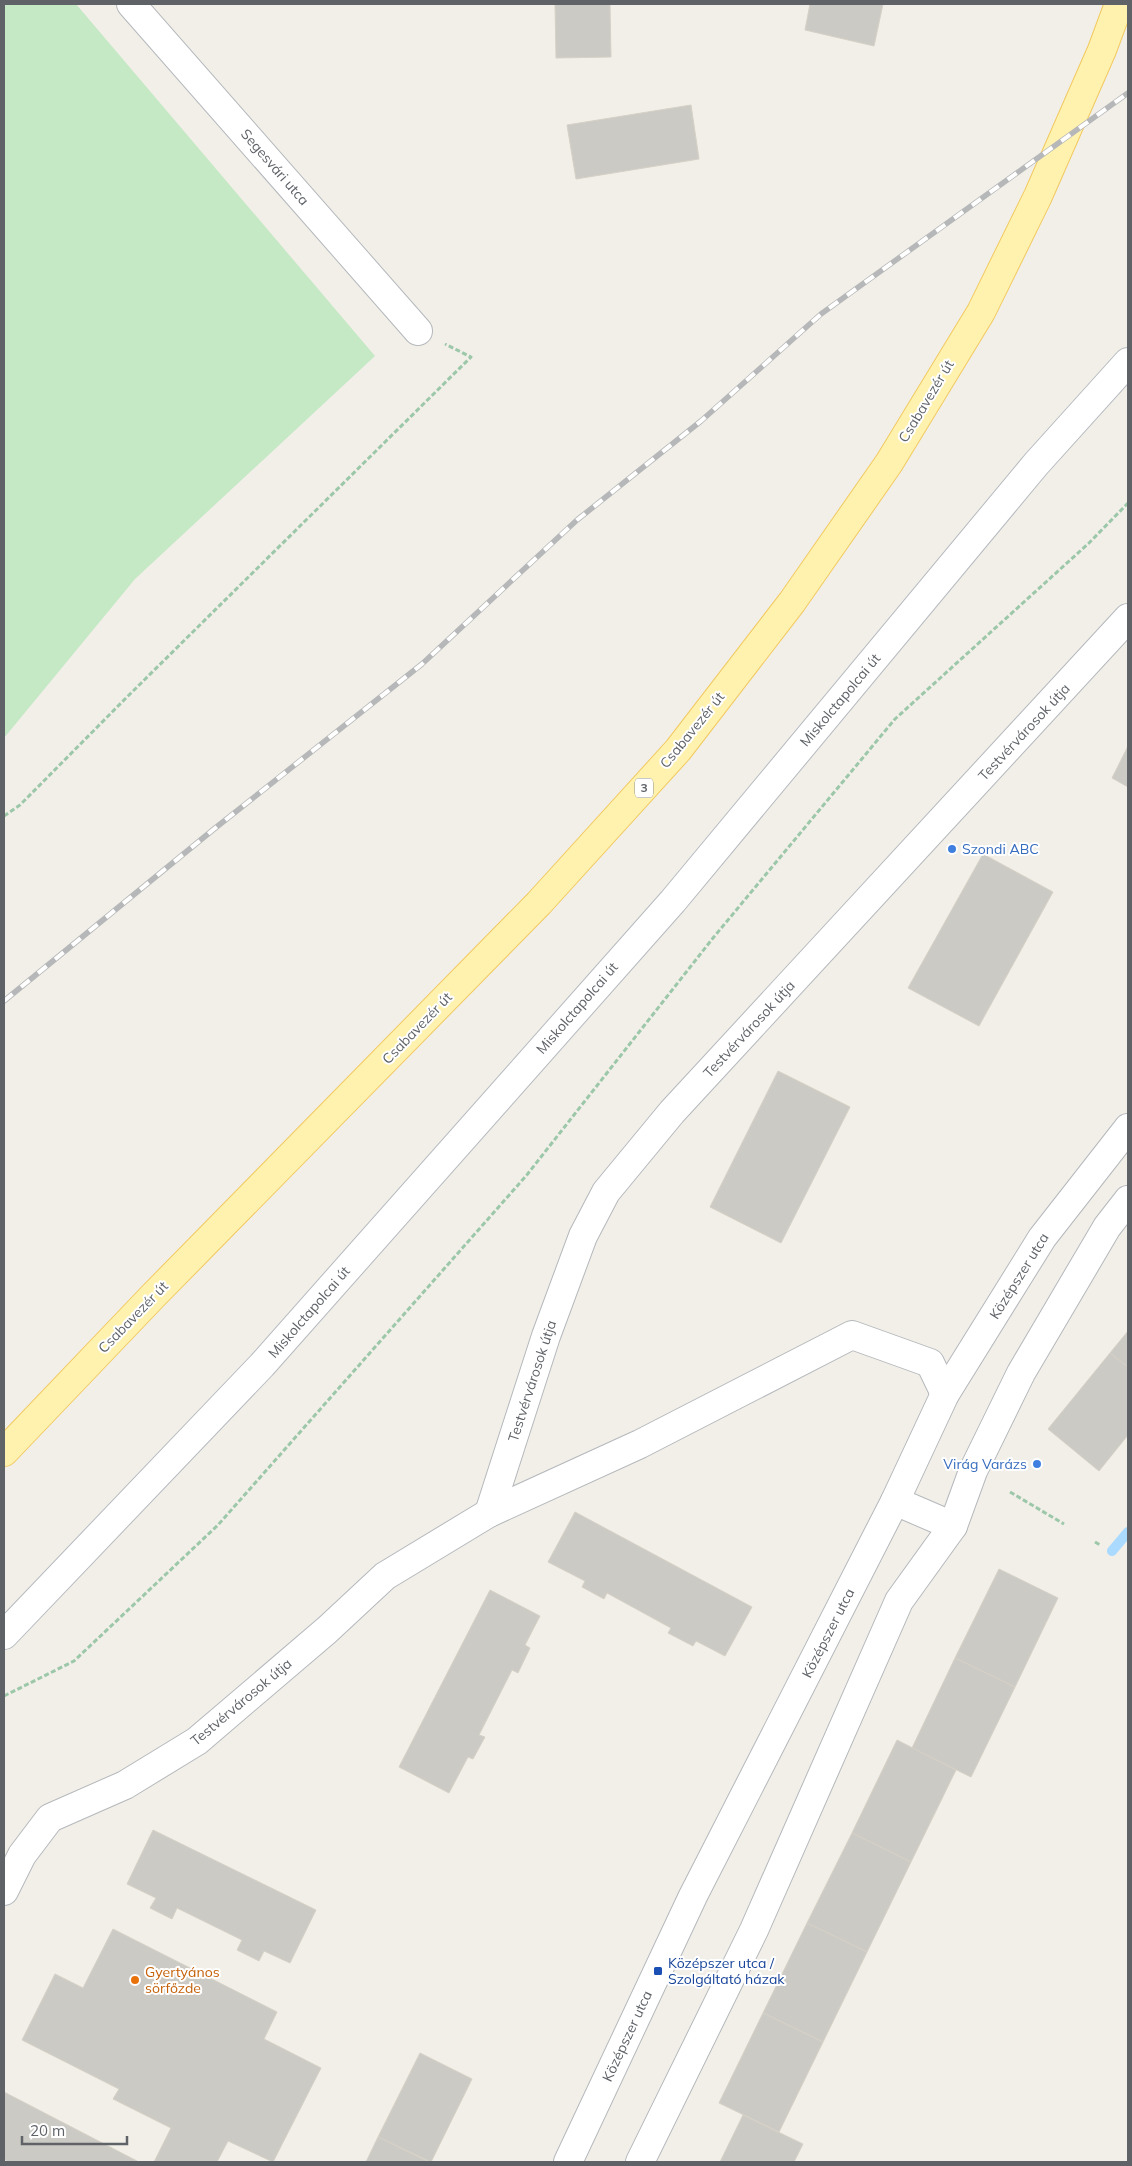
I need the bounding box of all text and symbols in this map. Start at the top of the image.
street label: Segesvári utca [237,125,313,209]
street label: Csabavezér út [894,356,958,445]
street label: Miskolctapolcai út [796,650,884,750]
street label: Testvérvárosok útja [974,680,1074,784]
street label: Csabavezér út [656,688,728,772]
road number: 3 [635,778,653,798]
place label: Szondi ABC [962,840,1039,858]
marker: Szondi ABC [946,843,958,855]
street label: Miskolctapolcai út [532,958,622,1058]
street label: Testvérvárosok útja [699,977,799,1081]
street label: Csabavezér út [378,988,456,1068]
street label: Középszer utca [985,1230,1053,1322]
street label: Miskolctapolcai út [264,1262,354,1362]
street label: Csabavezér út [94,1277,172,1357]
street label: Testvérvárosok útja [504,1318,560,1444]
place label: Virág Varázs [943,1455,1027,1473]
marker: Virág Varázs [1031,1458,1043,1470]
street label: Középszer utca [798,1585,858,1681]
street label: Testvérvárosok útja [187,1654,295,1750]
place label: Középszer utca / Szolgáltató házak [668,1954,785,1988]
place label: Gyertyános sörfőzde [145,1963,220,1997]
marker: Középszer utca / Szolgáltató házak [652,1965,664,1977]
marker: Gyertyános sörfőzde [129,1974,141,1986]
street label: Középszer utca [598,1988,656,2084]
scale bar [22,2114,128,2146]
text: 20 m [30,2121,65,2140]

